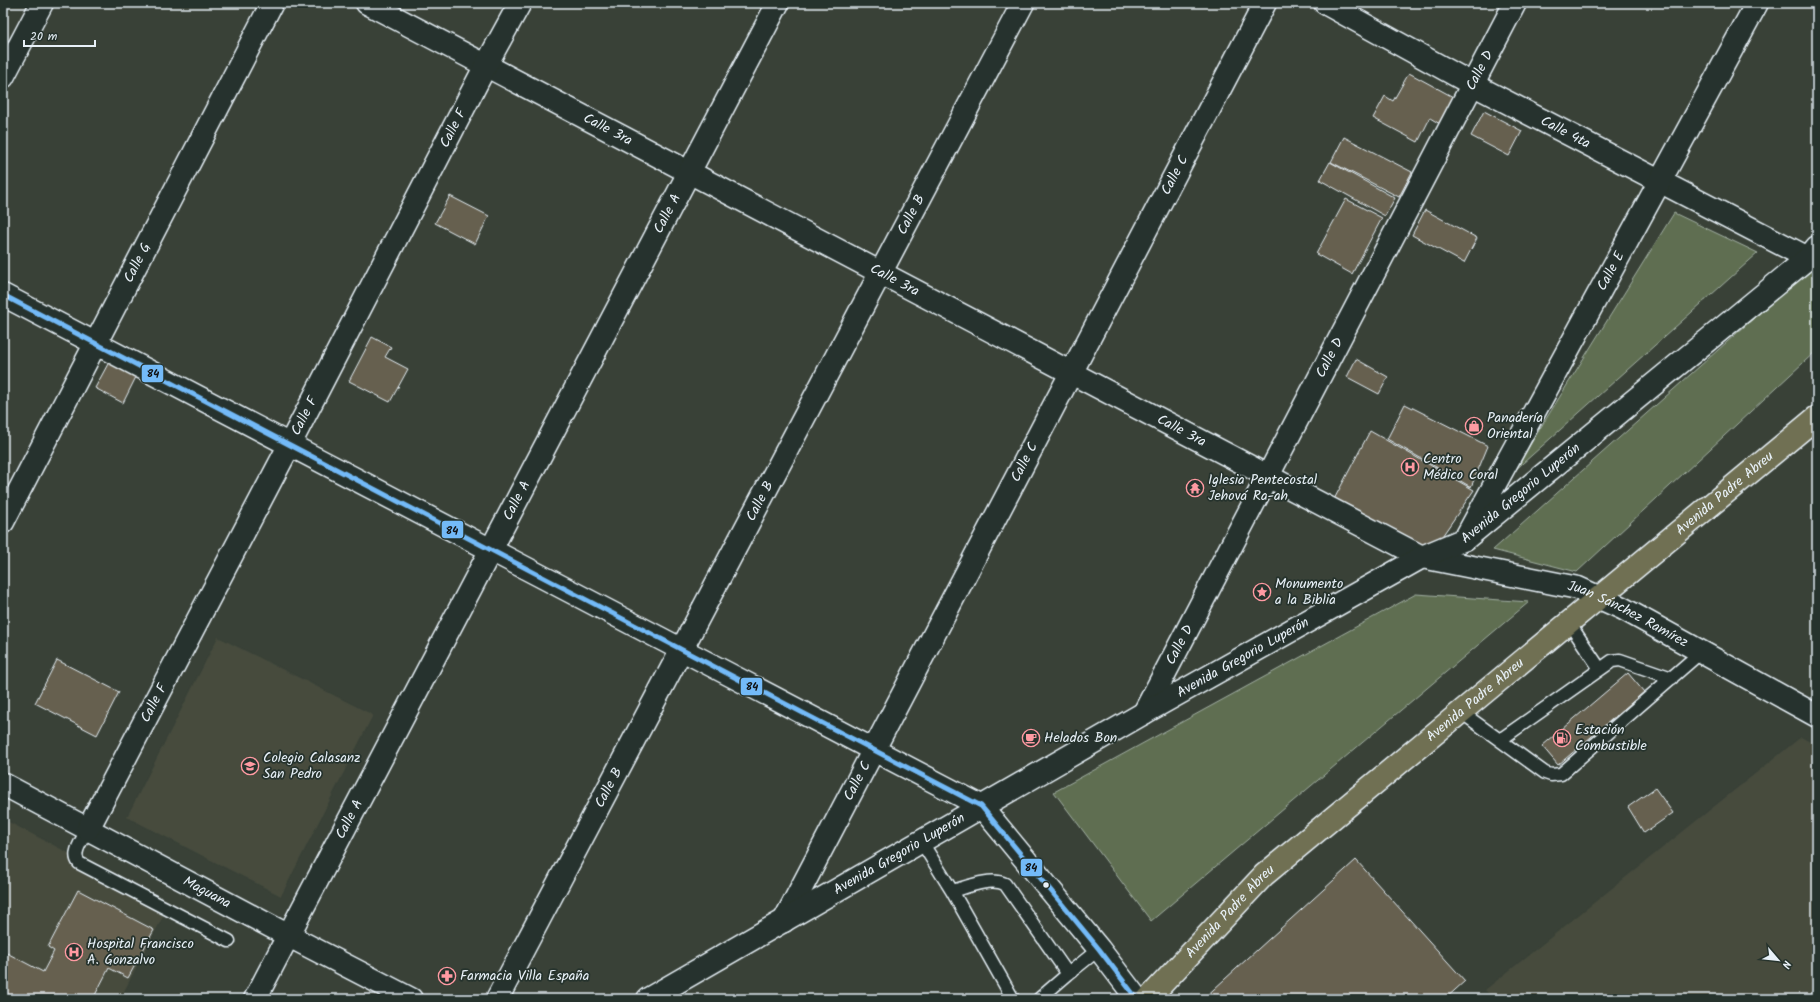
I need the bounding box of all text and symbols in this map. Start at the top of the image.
scale bar [24,22,95,48]
text: 20 m [30,27,58,46]
street label: Calle D [1460,46,1499,95]
street label: Calle F [434,104,473,152]
street label: Calle 3ra [579,107,636,152]
street label: Calle 4ta [1537,110,1594,154]
street label: Calle C [1155,151,1194,199]
street label: Calle A [648,190,687,238]
street label: Calle B [892,191,931,239]
street label: Calle G [118,239,157,287]
street label: Calle E [1591,247,1631,295]
street label: Calle 3ra [866,258,923,302]
street label: Calle D [1310,334,1349,382]
line badge: 84 [141,364,164,383]
text: 84 [147,365,159,383]
street label: Calle F [285,391,324,440]
place label: Panadería Oriental [1487,407,1543,445]
street label: Calle 3ra [1153,409,1210,453]
shop icon: Panadería Oriental [1464,416,1484,436]
street label: Calle C [1005,438,1044,486]
street label: Avenida Gregorio Luperón [1456,438,1585,549]
street label: Avenida Padre Abreu [1671,446,1779,541]
place label: Centro Médico Coral [1423,448,1499,486]
hospital icon: Centro Médico Coral [1400,457,1420,477]
place label: Iglesia Pentecostal Jehová Ra-ah [1208,469,1318,507]
street label: Calle A [497,477,536,524]
street label: Calle B [740,477,780,525]
temple icon: Iglesia Pentecostal Jehová Ra-ah [1185,478,1205,498]
line badge: 84 [441,520,464,539]
text: 84 [446,522,458,540]
place label: Monumento a la Biblia [1275,573,1343,611]
street label: Juan Sánchez Ramírez [1566,575,1692,653]
place icon: Monumento a la Biblia [1252,582,1272,602]
street label: Avenida Gregorio Luperón [1173,611,1313,704]
street label: Calle D [1160,621,1199,669]
street label: Avenida Padre Abreu [1421,653,1529,748]
line badge: 84 [740,677,763,696]
street label: Calle F [135,678,174,727]
text: 84 [746,678,758,696]
place label: Estación Combustible [1575,719,1647,757]
place label: Helados Bon [1044,727,1117,749]
cafe icon: Helados Bon [1021,728,1041,748]
fuel station icon: Estación Combustible [1552,728,1572,748]
place label: Colegio Calasanz San Pedro [263,747,361,785]
school or university icon: Colegio Calasanz San Pedro [240,756,260,776]
street label: Calle C [838,757,877,805]
street label: Calle B [589,764,628,812]
street label: Calle A [330,795,369,843]
street label: Avenida Gregorio Luperón [829,807,969,901]
line badge: 84 [1020,858,1043,877]
text: 84 [1025,859,1037,877]
street label: Avenida Padre Abreu [1180,859,1280,963]
street label: Maguana [179,871,235,914]
unlabelled marker [1041,880,1051,890]
place label: Hospital Francisco A. Gonzalvo [87,933,194,971]
north arrow [1758,940,1798,980]
hospital icon: Hospital Francisco A. Gonzalvo [64,942,84,962]
text: N [1776,957,1796,972]
place label: Farmacia Villa España [460,965,589,987]
pharmacy icon: Farmacia Villa España [437,966,457,986]

